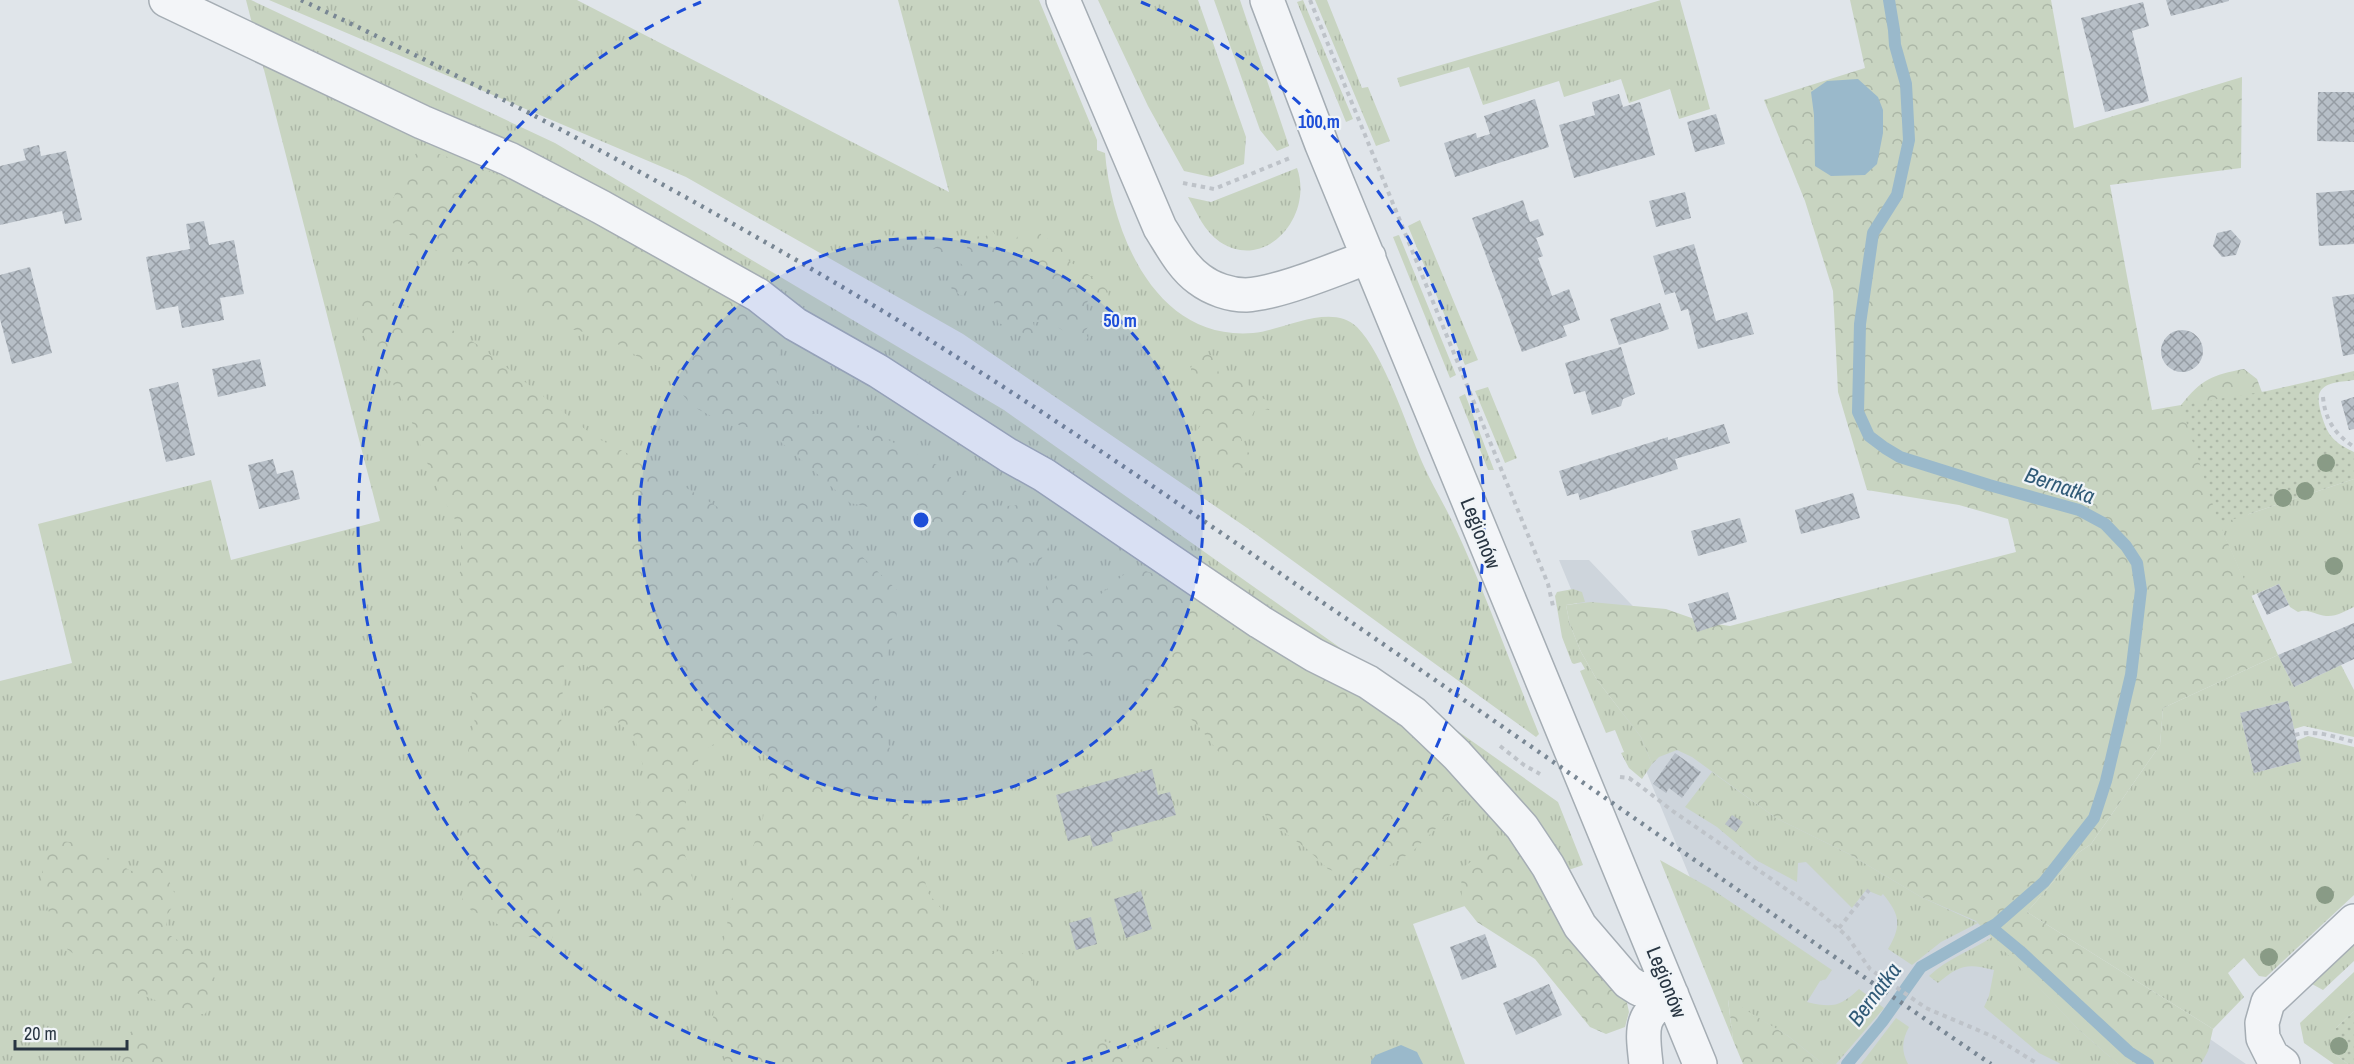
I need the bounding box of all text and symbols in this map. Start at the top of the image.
text: 100 m [1298,109,1340,134]
text: 50 m [1103,308,1137,333]
water label: Bernatka [2021,459,2099,511]
street label: Legionów [1454,493,1509,574]
centre of rings [911,510,931,530]
street label: Legionów [1640,942,1695,1023]
water label: Bernatka [1840,956,1908,1032]
scale bar [15,1013,128,1051]
text: 20 m [24,1021,57,1046]

